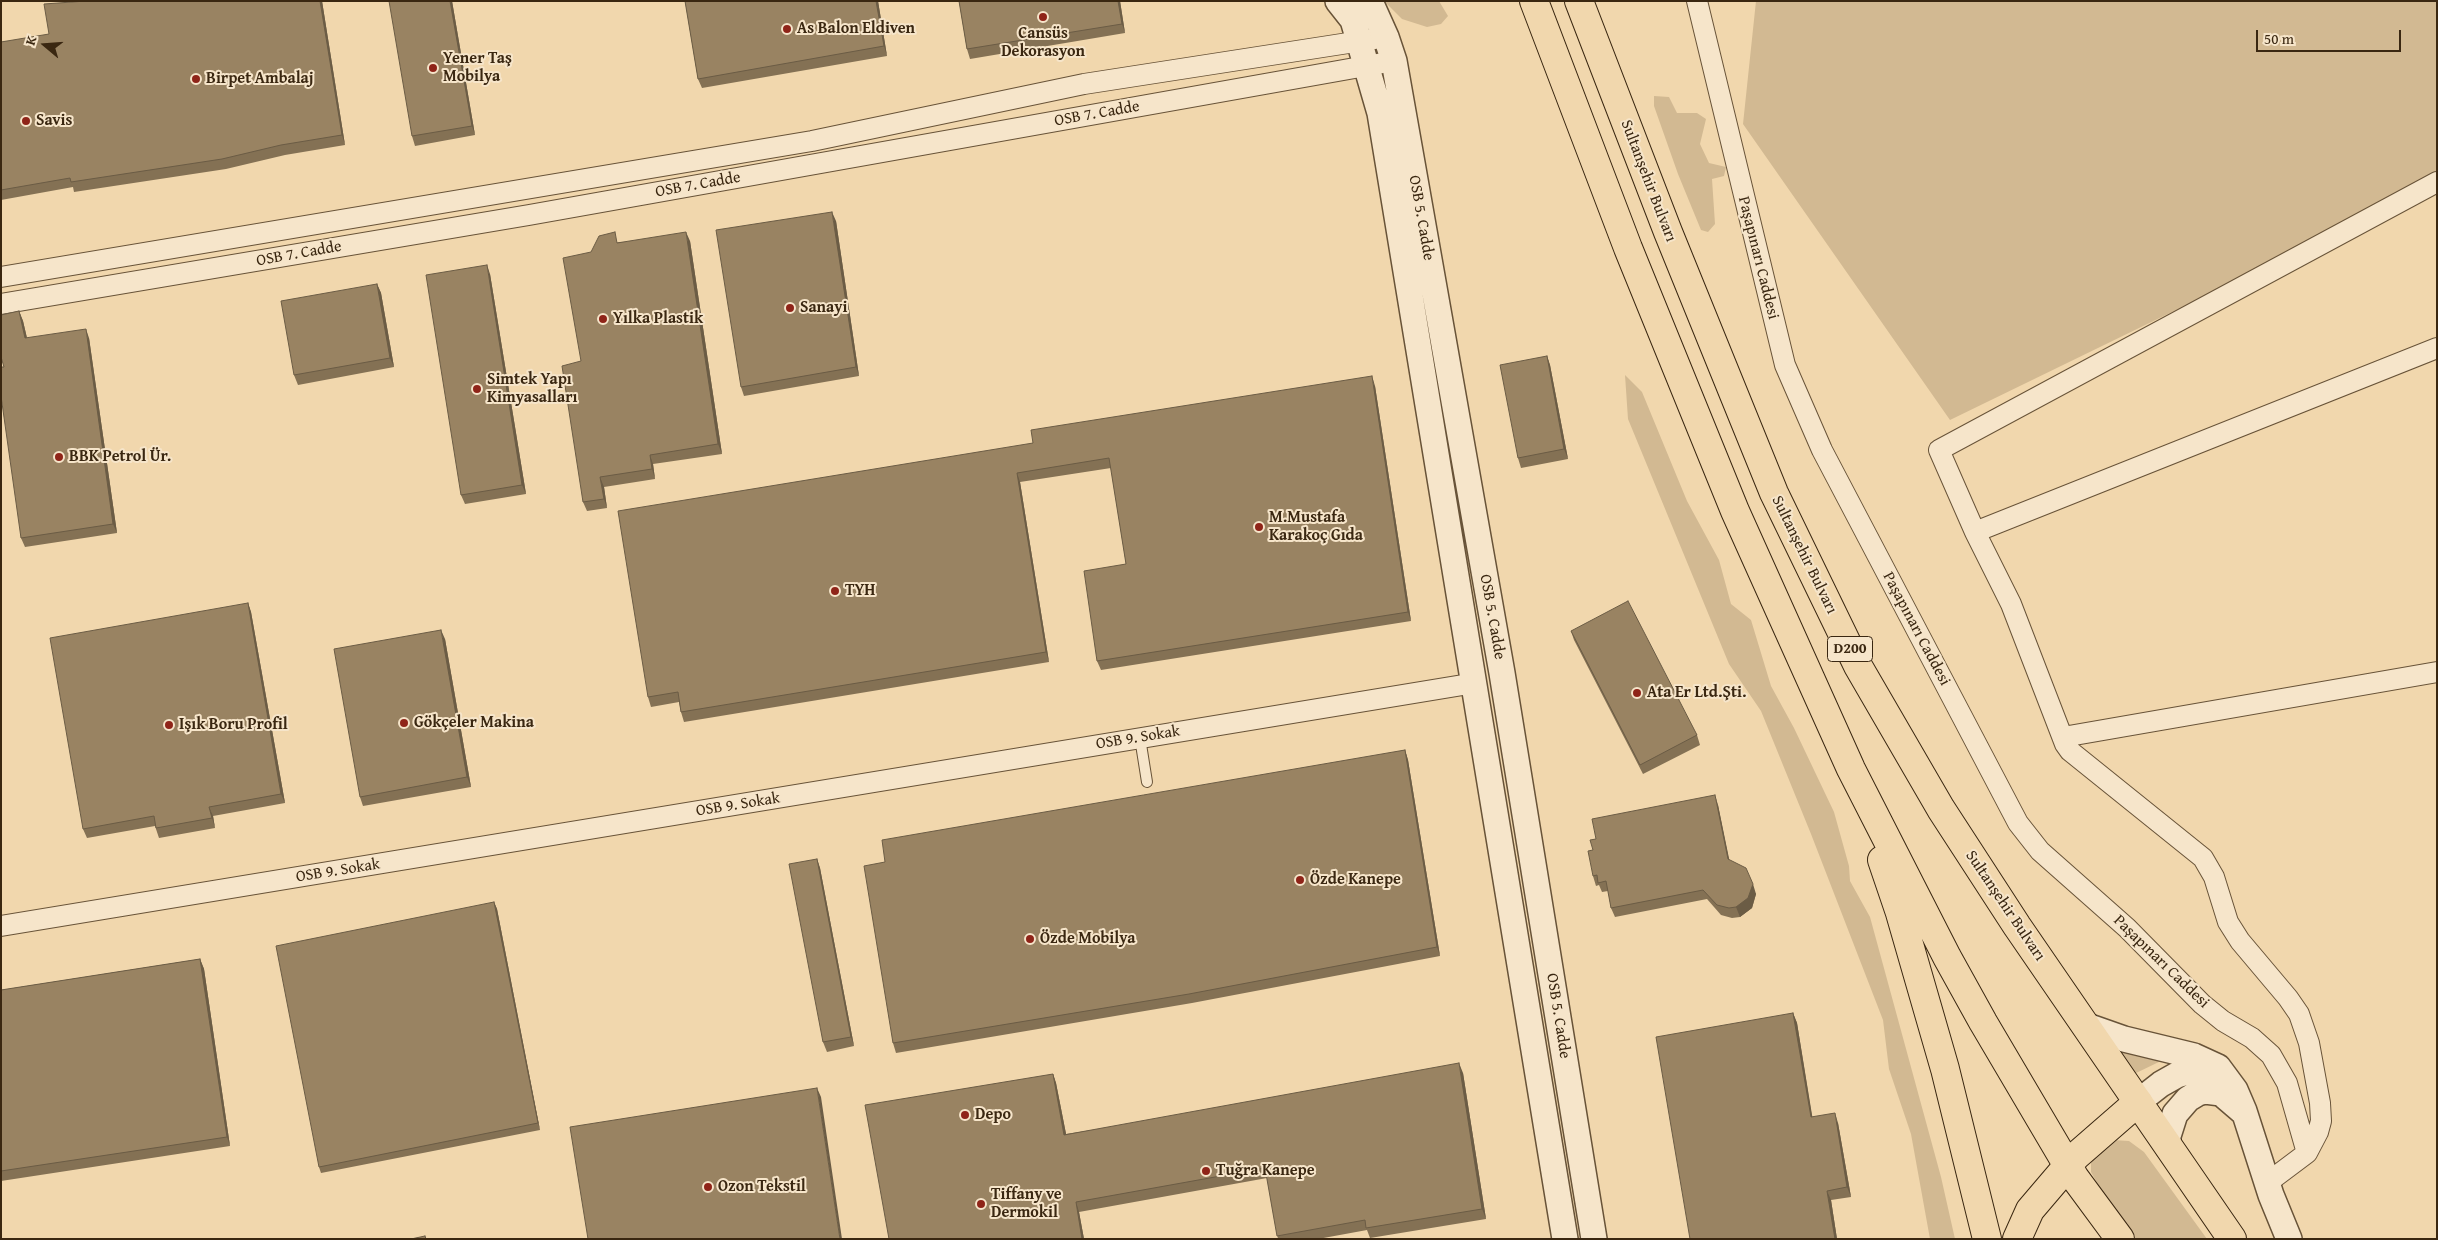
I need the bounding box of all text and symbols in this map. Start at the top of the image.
marker: Cansüs Dekorasyon [1037,11,1049,23]
place label: As Balon Eldiven [797,19,915,39]
north arrow [20,20,70,70]
scale bar [2258,20,2403,52]
marker: As Balon Eldiven [781,23,793,35]
place label: Cansüs Dekorasyon [1001,24,1085,62]
text: 50 m [2264,28,2294,49]
text: K [20,33,42,48]
place label: Yener Taş Mobilya [443,49,512,87]
marker: Yener Taş Mobilya [427,62,439,74]
place label: Birpet Ambalaj [206,69,314,89]
marker: Birpet Ambalaj [190,73,202,85]
street label: OSB 7. Cadde [1053,97,1141,131]
place label: Savis [36,111,72,131]
marker: Savis [20,115,32,127]
street label: Sultanşehir Bulvarı [1616,117,1680,245]
street label: OSB 7. Cadde [654,168,742,202]
street label: OSB 5. Cadde [1404,174,1438,262]
street label: Paşapınarı Caddesi [1733,195,1783,321]
street label: OSB 7. Cadde [255,237,343,271]
place label: Sanayi [800,298,847,318]
marker: Sanayi [784,302,796,314]
place label: Yılka Plastik [613,309,703,329]
marker: Yılka Plastik [597,313,609,325]
place label: Simtek Yapı Kimyasalları [487,370,577,408]
marker: Simtek Yapı Kimyasalları [471,383,483,395]
place label: BBK Petrol Ür. [69,447,171,467]
marker: BBK Petrol Ür. [53,451,65,463]
street label: Sultanşehir Bulvarı [1767,493,1841,617]
place label: M.Mustafa Karakoç Gıda [1269,508,1363,546]
marker: M.Mustafa Karakoç Gıda [1253,521,1265,533]
street label: Paşapınarı Caddesi [1878,569,1954,689]
street label: OSB 5. Cadde [1475,573,1509,661]
place label: TYH [845,581,875,601]
marker: TYH [829,585,841,597]
road number: D200 [1828,636,1872,662]
place label: Ata Er Ltd.Şti. [1647,683,1746,703]
marker: Ata Er Ltd.Şti. [1631,687,1643,699]
place label: Gökçeler Makina [414,713,534,733]
place label: Işık Boru Profil [179,715,288,735]
marker: Gökçeler Makina [398,717,410,729]
marker: Işık Boru Profil [163,719,175,731]
street label: OSB 9. Sokak [1095,722,1181,754]
street label: OSB 9. Sokak [695,789,781,821]
street label: Sultanşehir Bulvarı [1961,847,2049,965]
street label: OSB 9. Sokak [295,855,381,887]
place label: Özde Kanepe [1310,870,1401,890]
marker: Özde Kanepe [1294,874,1306,886]
street label: Paşapınarı Caddesi [2109,911,2213,1013]
place label: Özde Mobilya [1040,929,1135,949]
marker: Özde Mobilya [1024,933,1036,945]
street label: OSB 5. Cadde [1542,972,1574,1060]
place label: Depo [975,1105,1011,1125]
marker: Depo [959,1109,971,1121]
place label: Tuğra Kanepe [1216,1161,1315,1181]
marker: Tuğra Kanepe [1200,1165,1212,1177]
place label: Ozon Tekstil [718,1177,806,1197]
marker: Ozon Tekstil [702,1181,714,1193]
place label: Tiffany ve Dermokil [991,1185,1062,1223]
marker: Tiffany ve Dermokil [975,1198,987,1210]

